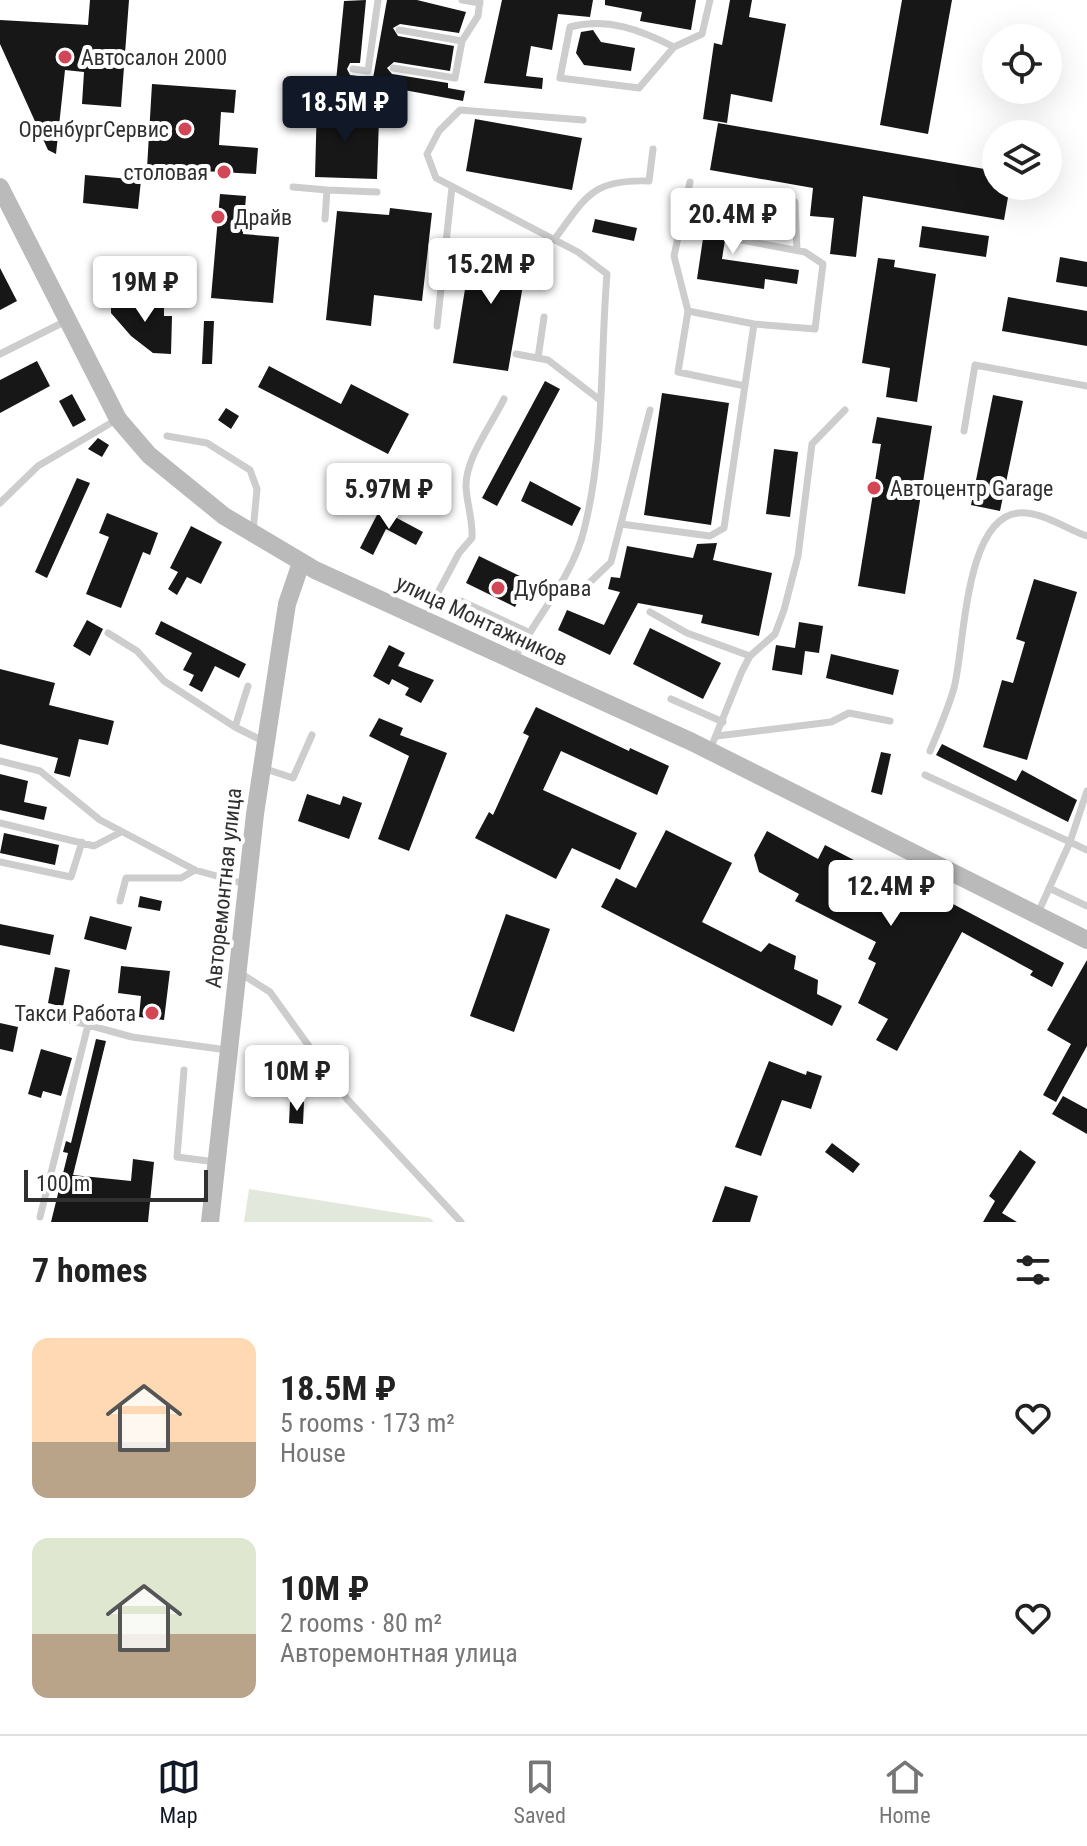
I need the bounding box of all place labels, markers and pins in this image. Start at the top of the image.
place label: Автосалон 2000 [81,45,227,70]
marker: Автосалон 2000 [56,48,74,66]
pin: 18.5M ₽ [271,76,419,144]
place label: ОренбургСервис [18,117,169,142]
marker: ОренбургСервис [176,120,194,138]
place label: столовая [124,160,208,185]
marker: столовая [215,163,233,181]
pin: 20.4M ₽ [659,188,807,256]
place label: Драйв [234,205,292,230]
marker: Драйв [209,208,227,226]
pin: 15.2M ₽ [417,238,565,306]
pin: 19M ₽ [89,256,201,324]
pin: 5.97M ₽ [315,463,463,531]
place label: Автоцентр Garage [890,476,1053,501]
marker: Автоцентр Garage [865,479,883,497]
place label: Дубрава [514,576,591,601]
marker: Дубрава [489,579,507,597]
pin: 12.4M ₽ [817,860,965,928]
place label: Такси Работа [15,1001,136,1026]
marker: Такси Работа [143,1004,161,1022]
pin: 10M ₽ [241,1045,353,1113]

